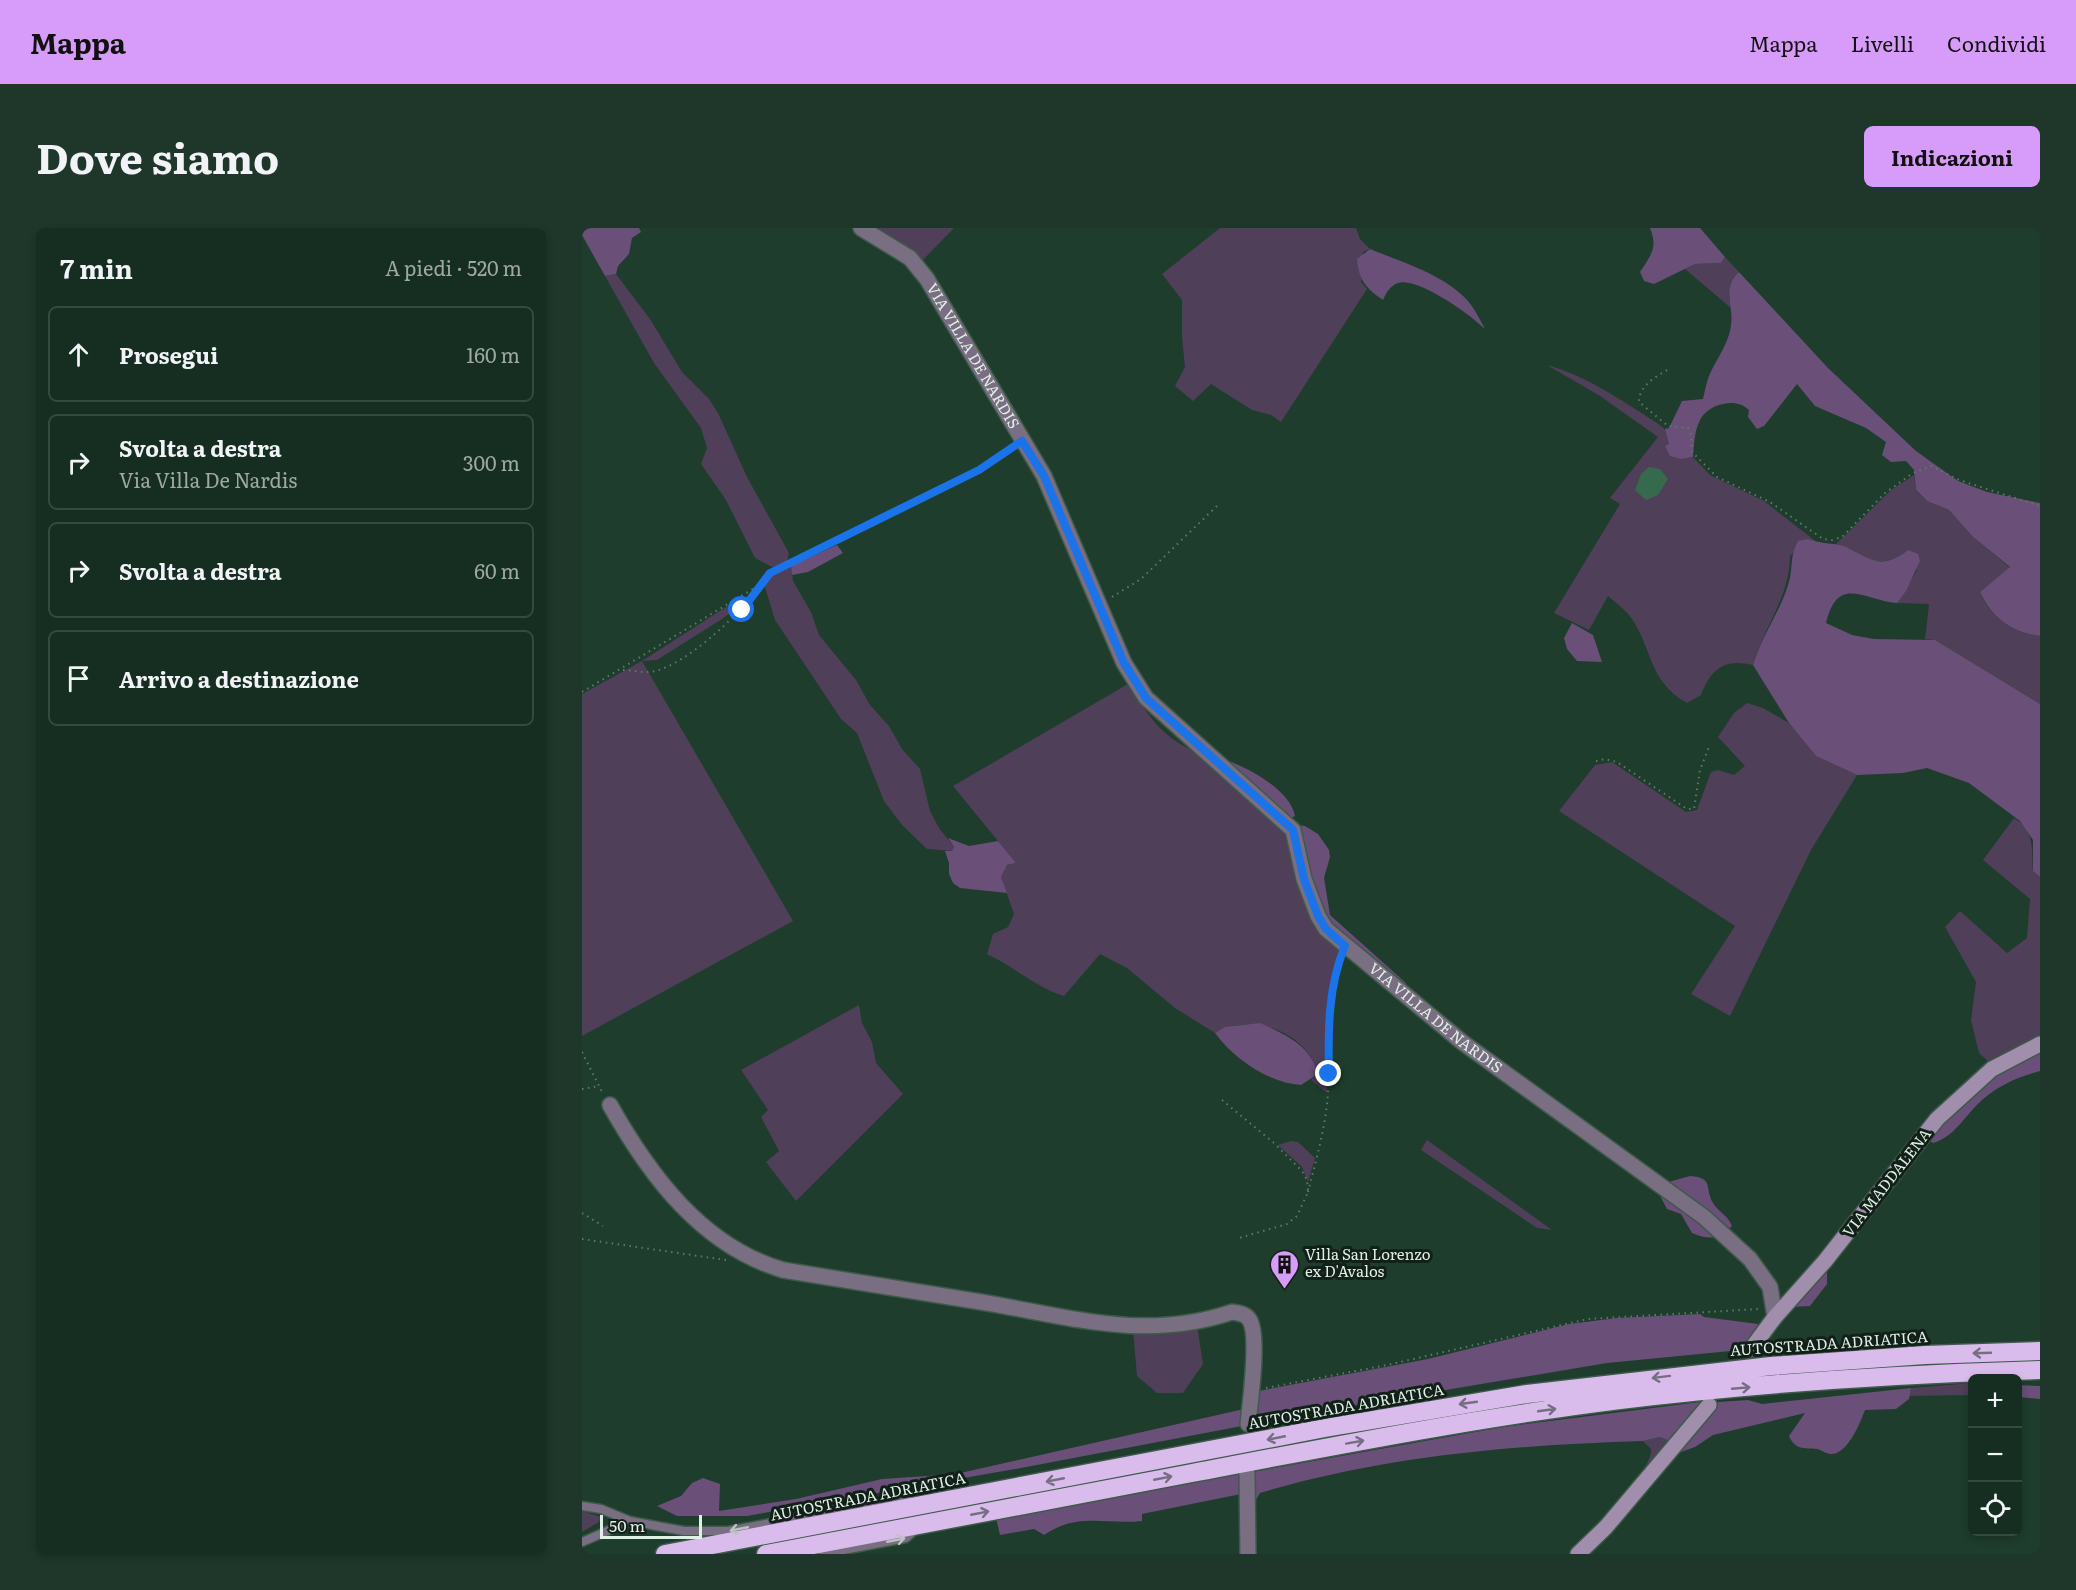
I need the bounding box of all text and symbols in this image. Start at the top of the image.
text: Mappa [30,21,126,63]
text: Mappa [1749,27,1818,58]
text: Livelli [1851,27,1914,58]
text: Condividi [1947,27,2046,58]
text: Dove siamo [36,125,279,187]
button: Indicazioni [1864,126,2040,187]
text: 7 min [60,248,133,287]
text: A piedi · 520 m [385,252,522,282]
street label: VIA VILLA DE NARDIS [922,278,1026,432]
icon: ahead [62,338,95,371]
text: Prosegui [119,338,218,371]
text: 160 m [466,339,520,369]
text: Svolta a destra [119,431,281,464]
icon: right [62,446,95,479]
text: 300 m [463,447,520,477]
text: Via Villa De Nardis [119,464,297,494]
icon: right [62,554,95,587]
text: Svolta a destra [119,554,281,587]
text: 60 m [474,555,520,585]
route start [728,596,754,622]
icon: arrive [62,662,95,695]
text: Arrivo a destinazione [119,662,359,695]
street label: VIA VILLA DE NARDIS [1364,956,1508,1078]
route end [1315,1060,1341,1086]
street label: VIA MADDALENA [1836,1123,1936,1241]
place label: Villa San Lorenzo ex D'Avalos [1305,1242,1431,1282]
building icon: Villa San Lorenzo ex D'Avalos [1268,1248,1300,1290]
street label: AUTOSTRADA ADRIATICA [1729,1324,1929,1361]
one-way arrow [1972,1347,1992,1359]
one-way arrow [1652,1371,1672,1382]
map controls [1968,1374,2022,1536]
button: + [1968,1374,2022,1428]
street label: AUTOSTRADA ADRIATICA [1246,1377,1445,1434]
one-way arrow [1730,1382,1750,1393]
one-way arrow [1459,1398,1479,1409]
one-way arrow [1537,1404,1557,1415]
button: − [1968,1428,2022,1482]
one-way arrow [1267,1433,1287,1444]
one-way arrow [1344,1436,1364,1447]
street label: AUTOSTRADA ADRIATICA [768,1465,967,1526]
one-way arrow [1153,1472,1173,1483]
one-way arrow [1046,1475,1066,1486]
button: locate [1968,1482,2022,1536]
one-way arrow [970,1507,990,1518]
scale bar [600,1512,702,1540]
text: 50 m [609,1513,645,1537]
one-way arrow [729,1524,749,1535]
one-way arrow [885,1534,905,1545]

